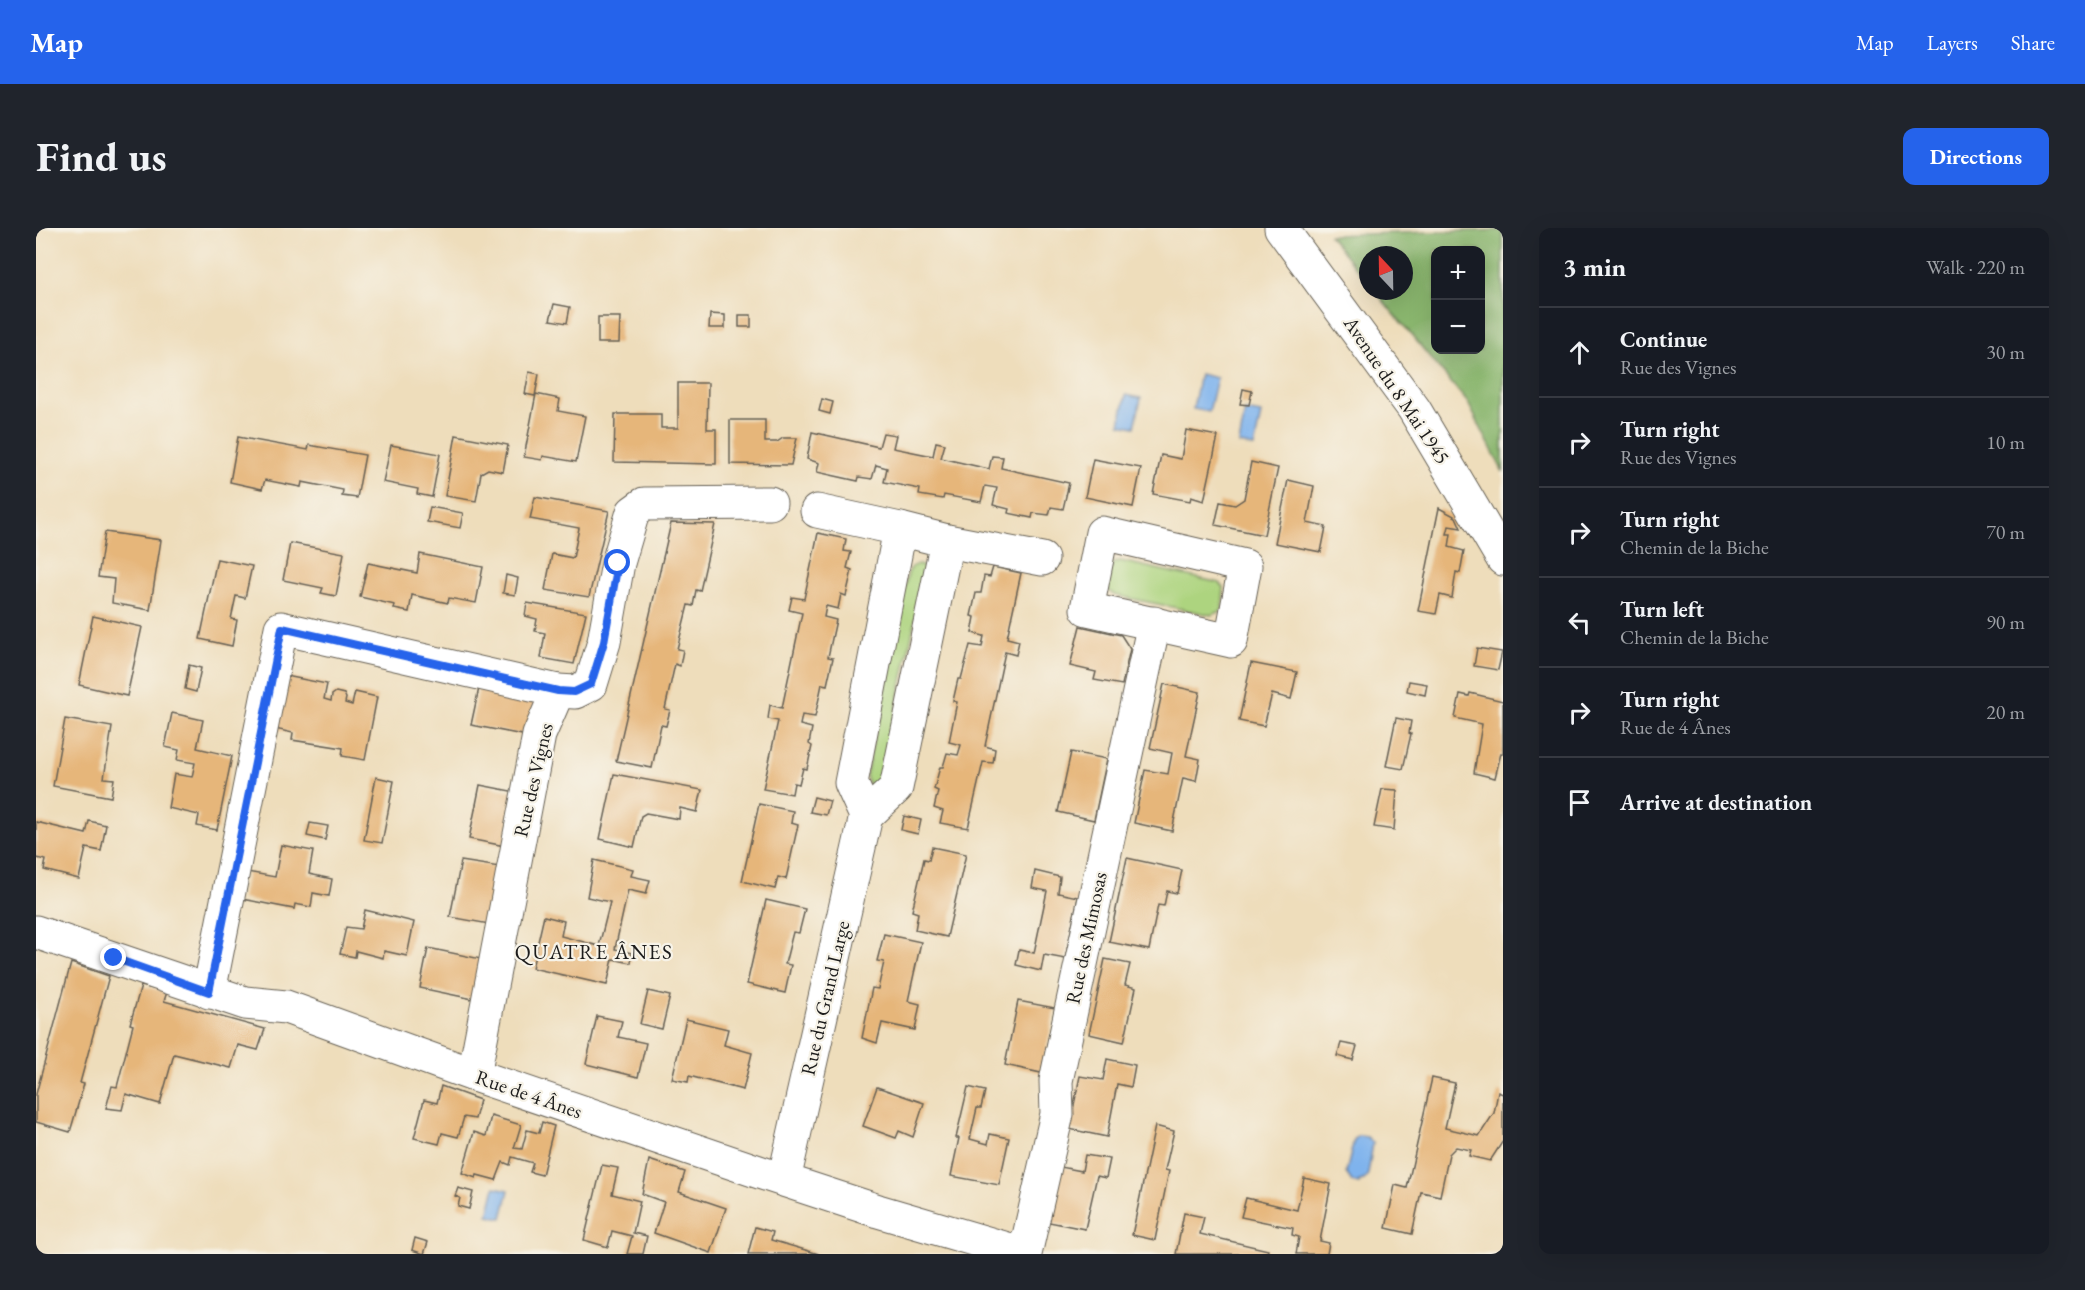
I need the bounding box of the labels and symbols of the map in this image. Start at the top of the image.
north arrow [1359,246,1413,300]
street label: Avenue du 8 Mai 1945 [1337,310,1456,469]
route start [604,549,630,575]
street label: Rue des Vignes [507,720,559,840]
street label: Rue des Mimosas [1059,870,1113,1006]
street label: Rue du Grand Large [795,918,855,1078]
district label: QUATRE ÂNES [515,938,673,966]
route end [100,944,126,970]
street label: Rue de 4 Ânes [472,1064,586,1124]

